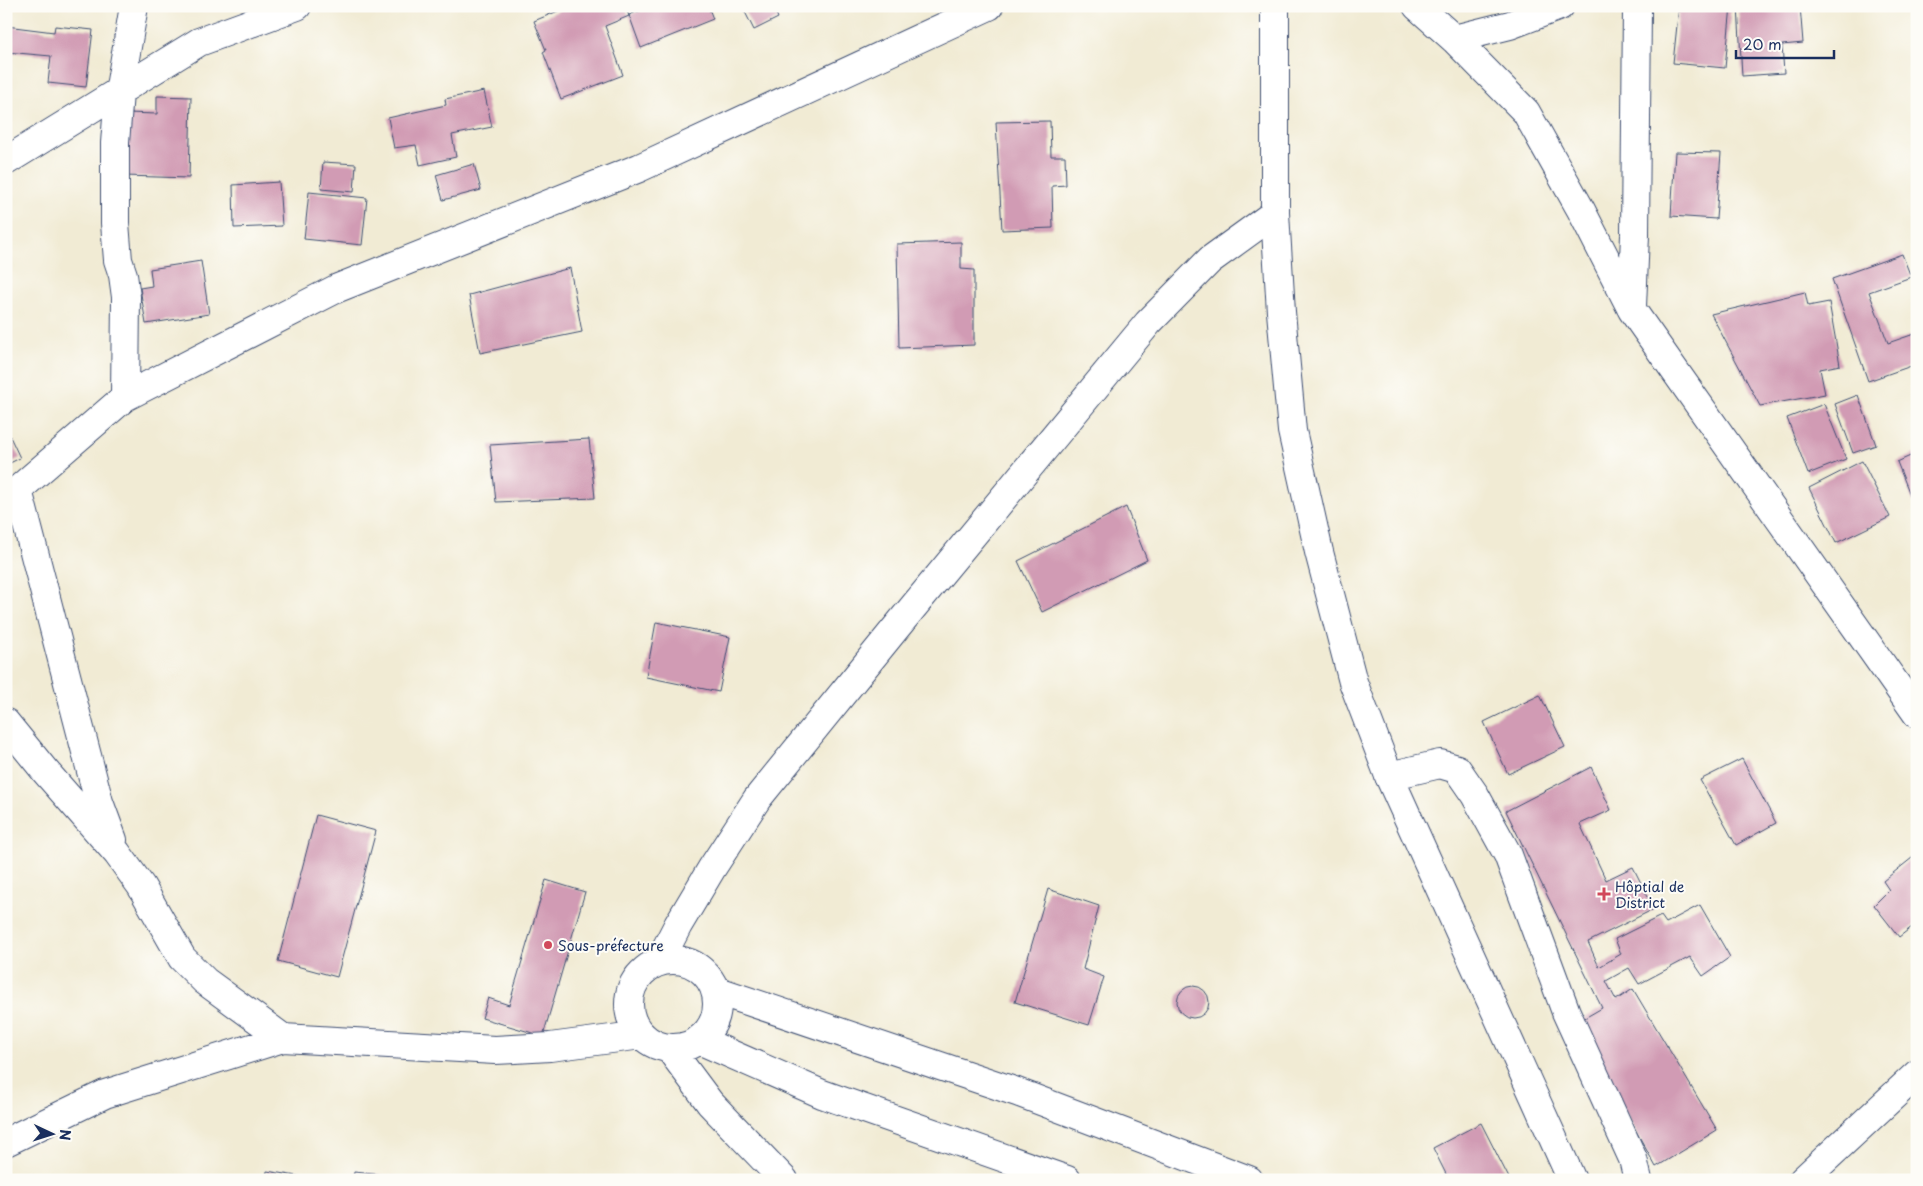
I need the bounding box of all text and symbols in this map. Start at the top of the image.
scale bar [1736,28,1833,60]
text: 20 m [1743,32,1782,55]
place label: Hôptial de District [1615,876,1685,913]
marker: Hôptial de District [1597,887,1611,901]
place label: Sous-préfecture [558,935,664,956]
marker: Sous-préfecture [542,939,554,951]
north arrow [28,1108,78,1158]
text: N [55,1129,76,1141]

